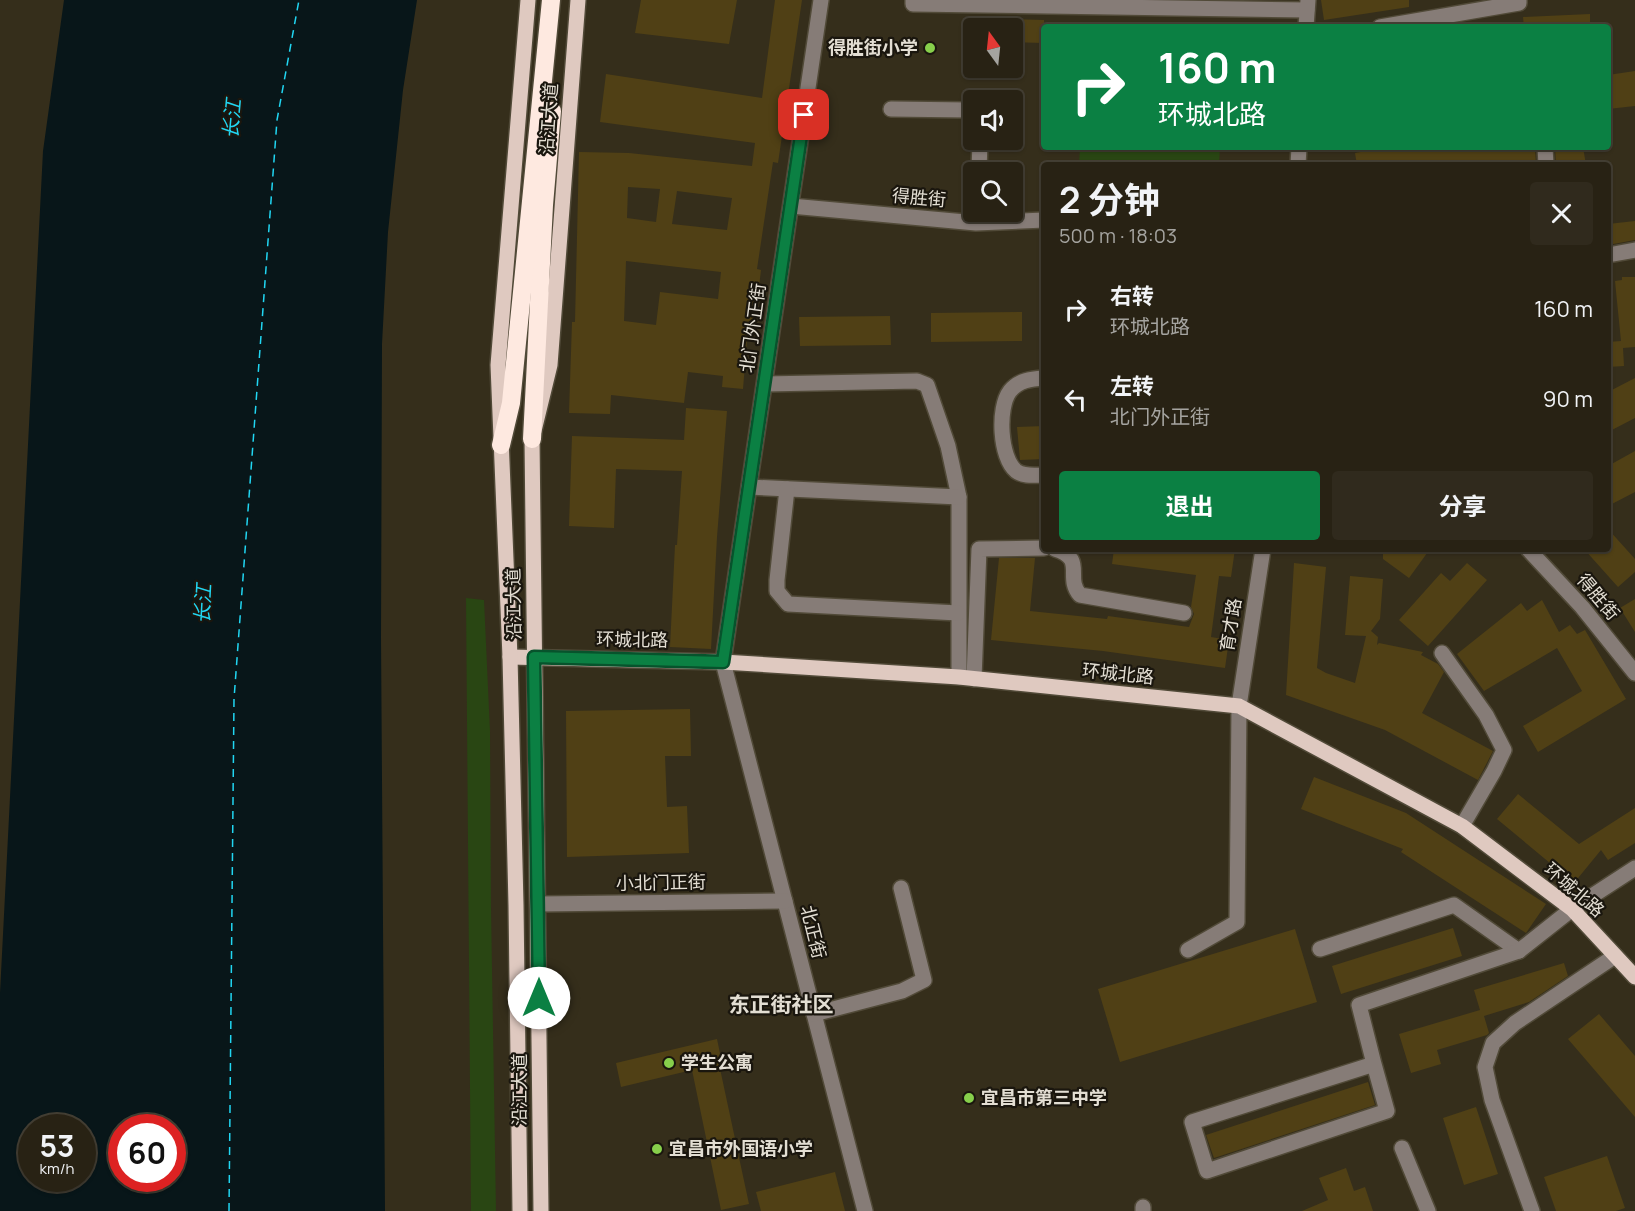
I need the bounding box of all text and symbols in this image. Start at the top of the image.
north arrow [963,18,1023,78]
map controls [963,18,1023,222]
place label: 得胜街小学 [828,35,918,59]
text: 160 m [1158,38,1276,96]
marker: 得胜街小学 [923,41,937,55]
icon: right [1059,48,1137,126]
street label: 沿江大道 [534,82,562,156]
pin [778,89,829,140]
button: sound [963,90,1023,150]
text: 环城北路 [1158,95,1266,132]
water label: 长江 [216,96,247,140]
icon: arrive [787,98,820,131]
button: search [963,162,1023,222]
text: 2 分钟 [1059,175,1160,224]
button: close [1530,182,1593,245]
street label: 得胜街 [891,183,947,211]
text: 500 m · 18:03 [1059,222,1177,249]
text: 右转 [1110,281,1154,311]
street label: 北门外正街 [734,282,770,374]
icon: right [1059,293,1092,326]
text: 160 m [1534,294,1593,324]
text: 环城北路 [1110,313,1190,340]
text: 左转 [1110,371,1154,401]
icon: left [1059,383,1092,416]
text: 90 m [1543,384,1593,414]
text: 北门外正街 [1110,403,1210,430]
button: 退出 [1059,471,1320,540]
button: 分享 [1332,471,1593,540]
street label: 沿江大道 [500,568,526,640]
street label: 得胜街 [1572,568,1625,625]
water label: 长江 [188,581,217,625]
street label: 育才路 [1214,596,1246,653]
street label: 环城北路 [596,626,668,652]
street label: 环城北路 [1081,657,1155,689]
street label: 环城北路 [1540,857,1610,922]
street label: 小北门正街 [616,869,706,895]
street label: 北正街 [796,903,832,961]
position arrow [507,966,571,1030]
district label: 东正街社区 [729,990,834,1018]
place label: 学生公寓 [681,1050,753,1074]
street label: 沿江大道 [507,1054,531,1126]
marker: 学生公寓 [662,1056,676,1070]
place label: 宜昌市第三中学 [981,1085,1107,1109]
marker: 宜昌市第三中学 [962,1091,976,1105]
speed limit sign: 60 [108,1114,186,1192]
text: 53 [39,1125,75,1166]
place label: 宜昌市外国语小学 [669,1136,813,1160]
marker: 宜昌市外国语小学 [650,1142,664,1156]
text: km/h [40,1158,74,1179]

